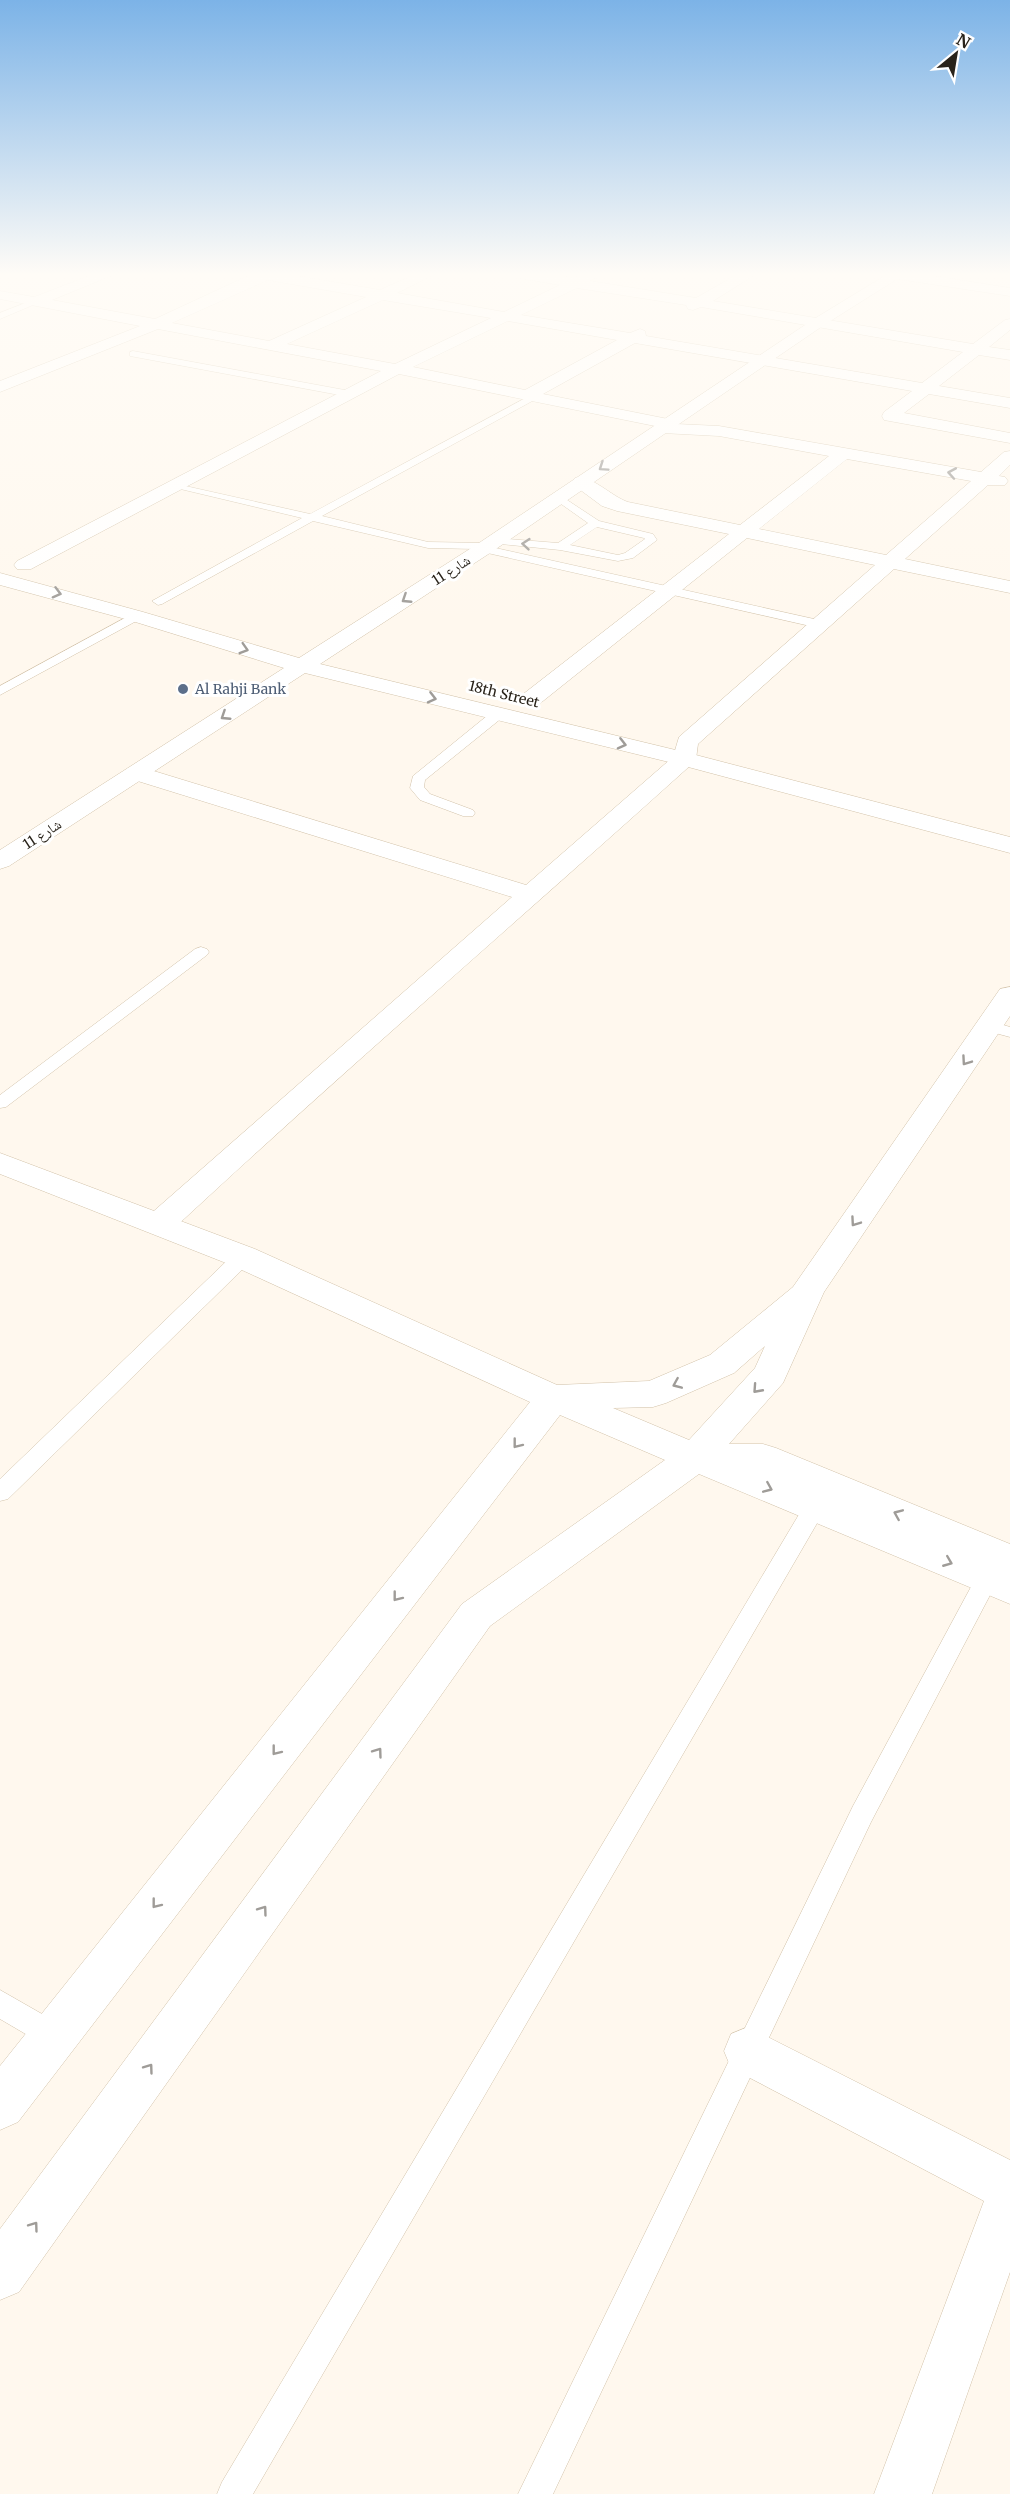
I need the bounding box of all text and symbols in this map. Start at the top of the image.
north arrow [926,24,986,84]
text: N [953,29,974,53]
one-way arrow [599,460,610,471]
one-way arrow [948,467,958,480]
one-way arrow [522,538,531,551]
street label: شارع 11 [428,551,474,590]
one-way arrow [51,586,61,599]
one-way arrow [402,592,413,603]
one-way arrow [238,642,249,654]
street label: 18th Street [467,677,542,712]
place label: Al Rahji Bank [194,680,286,698]
marker: Al Rahji Bank [176,682,190,696]
one-way arrow [427,691,437,704]
one-way arrow [221,709,232,720]
one-way arrow [616,736,626,749]
street label: شارع 11 [19,815,65,854]
one-way arrow [961,1055,973,1065]
one-way arrow [851,1215,862,1226]
one-way arrow [672,1377,683,1389]
one-way arrow [753,1382,764,1393]
one-way arrow [514,1437,525,1448]
one-way arrow [762,1481,773,1493]
one-way arrow [893,1509,904,1521]
one-way arrow [942,1555,953,1567]
one-way arrow [393,1591,404,1602]
one-way arrow [273,1744,284,1755]
one-way arrow [370,1747,381,1758]
one-way arrow [153,1898,164,1909]
one-way arrow [256,1905,267,1916]
one-way arrow [142,2063,153,2074]
one-way arrow [27,2221,38,2232]

